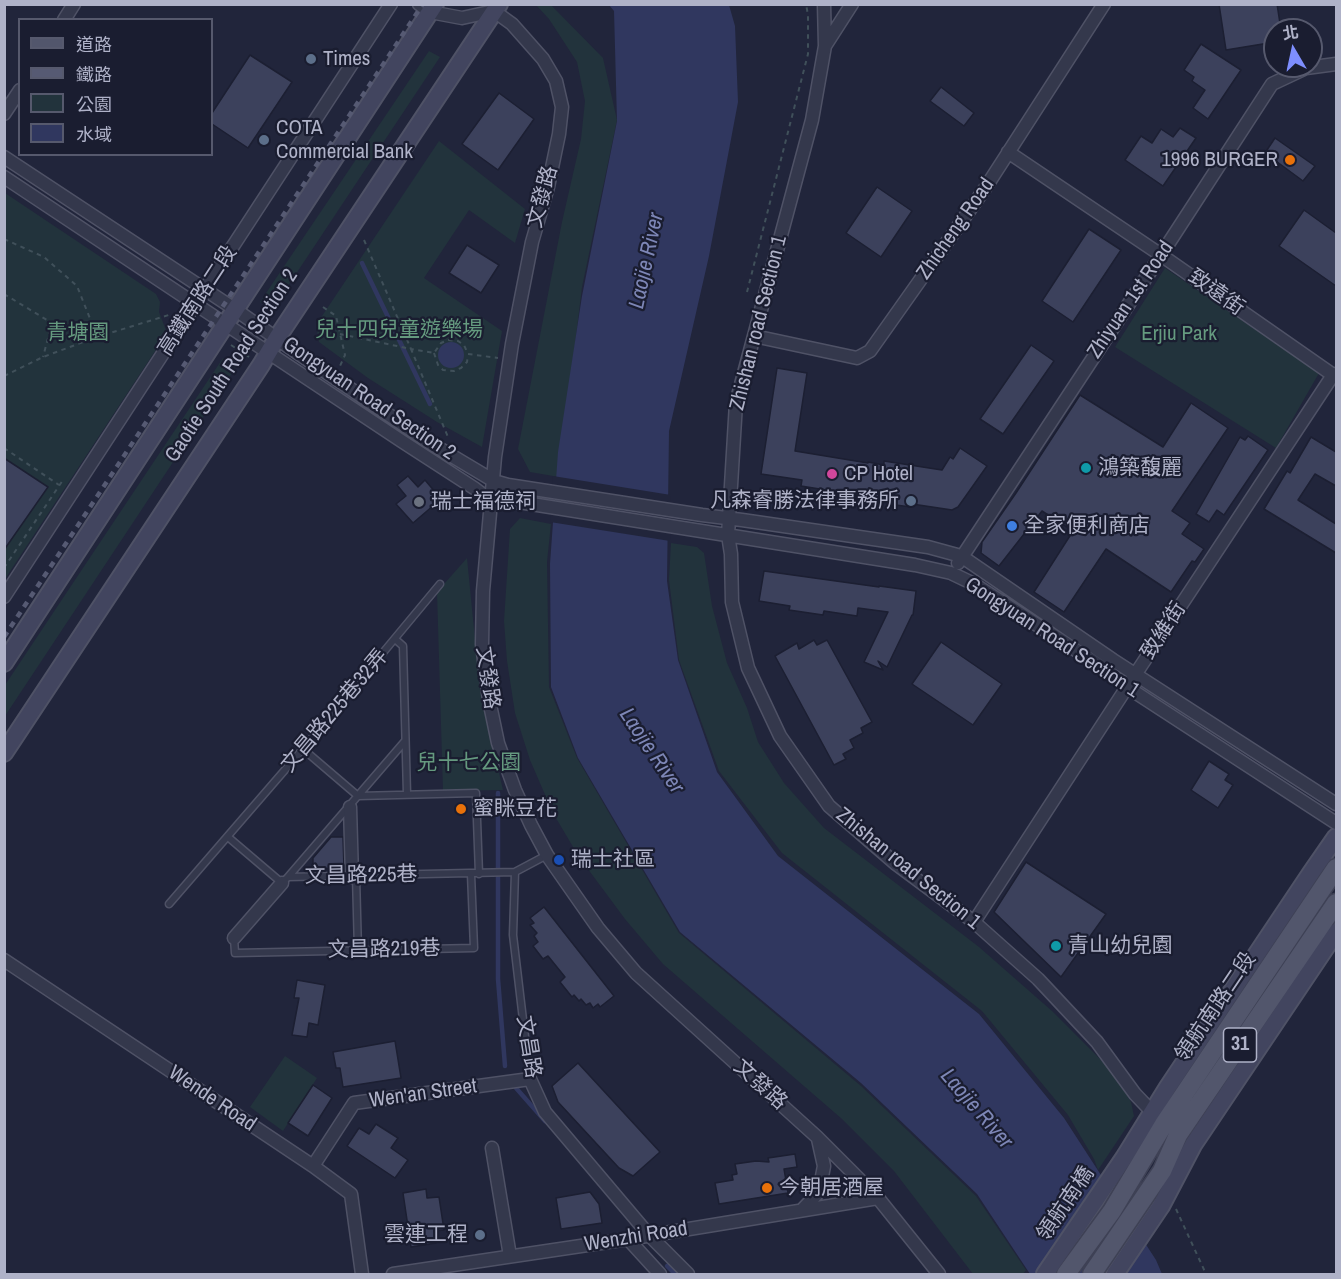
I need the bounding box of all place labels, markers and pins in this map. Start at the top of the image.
place label: Times [323,46,370,72]
marker: Times [304,52,318,66]
place label: COTA Commercial Bank [276,115,413,165]
marker: COTA Commercial Bank [257,133,271,147]
place label: 1996 BURGER [1161,147,1278,173]
marker: 1996 BURGER [1283,153,1297,167]
place label: 鴻築馥麗 [1098,455,1182,481]
place label: CP Hotel [844,461,913,487]
marker: 鴻築馥麗 [1079,461,1093,475]
marker: CP Hotel [825,467,839,481]
place label: 凡森睿勝法律事務所 [710,488,899,514]
place label: 瑞士福德祠 [431,489,536,515]
marker: 凡森睿勝法律事務所 [904,494,918,508]
marker: 瑞士福德祠 [412,495,426,509]
place label: 全家便利商店 [1024,513,1150,539]
marker: 全家便利商店 [1005,519,1019,533]
place label: 蜜眯豆花 [473,796,557,822]
marker: 蜜眯豆花 [454,802,468,816]
place label: 瑞士社區 [571,847,655,873]
marker: 瑞士社區 [552,853,566,867]
place label: 青山幼兒園 [1068,933,1173,959]
marker: 青山幼兒園 [1049,939,1063,953]
place label: 今朝居酒屋 [779,1175,884,1201]
marker: 今朝居酒屋 [760,1181,774,1195]
place label: 雲連工程 [384,1222,468,1248]
marker: 雲連工程 [473,1228,487,1242]

